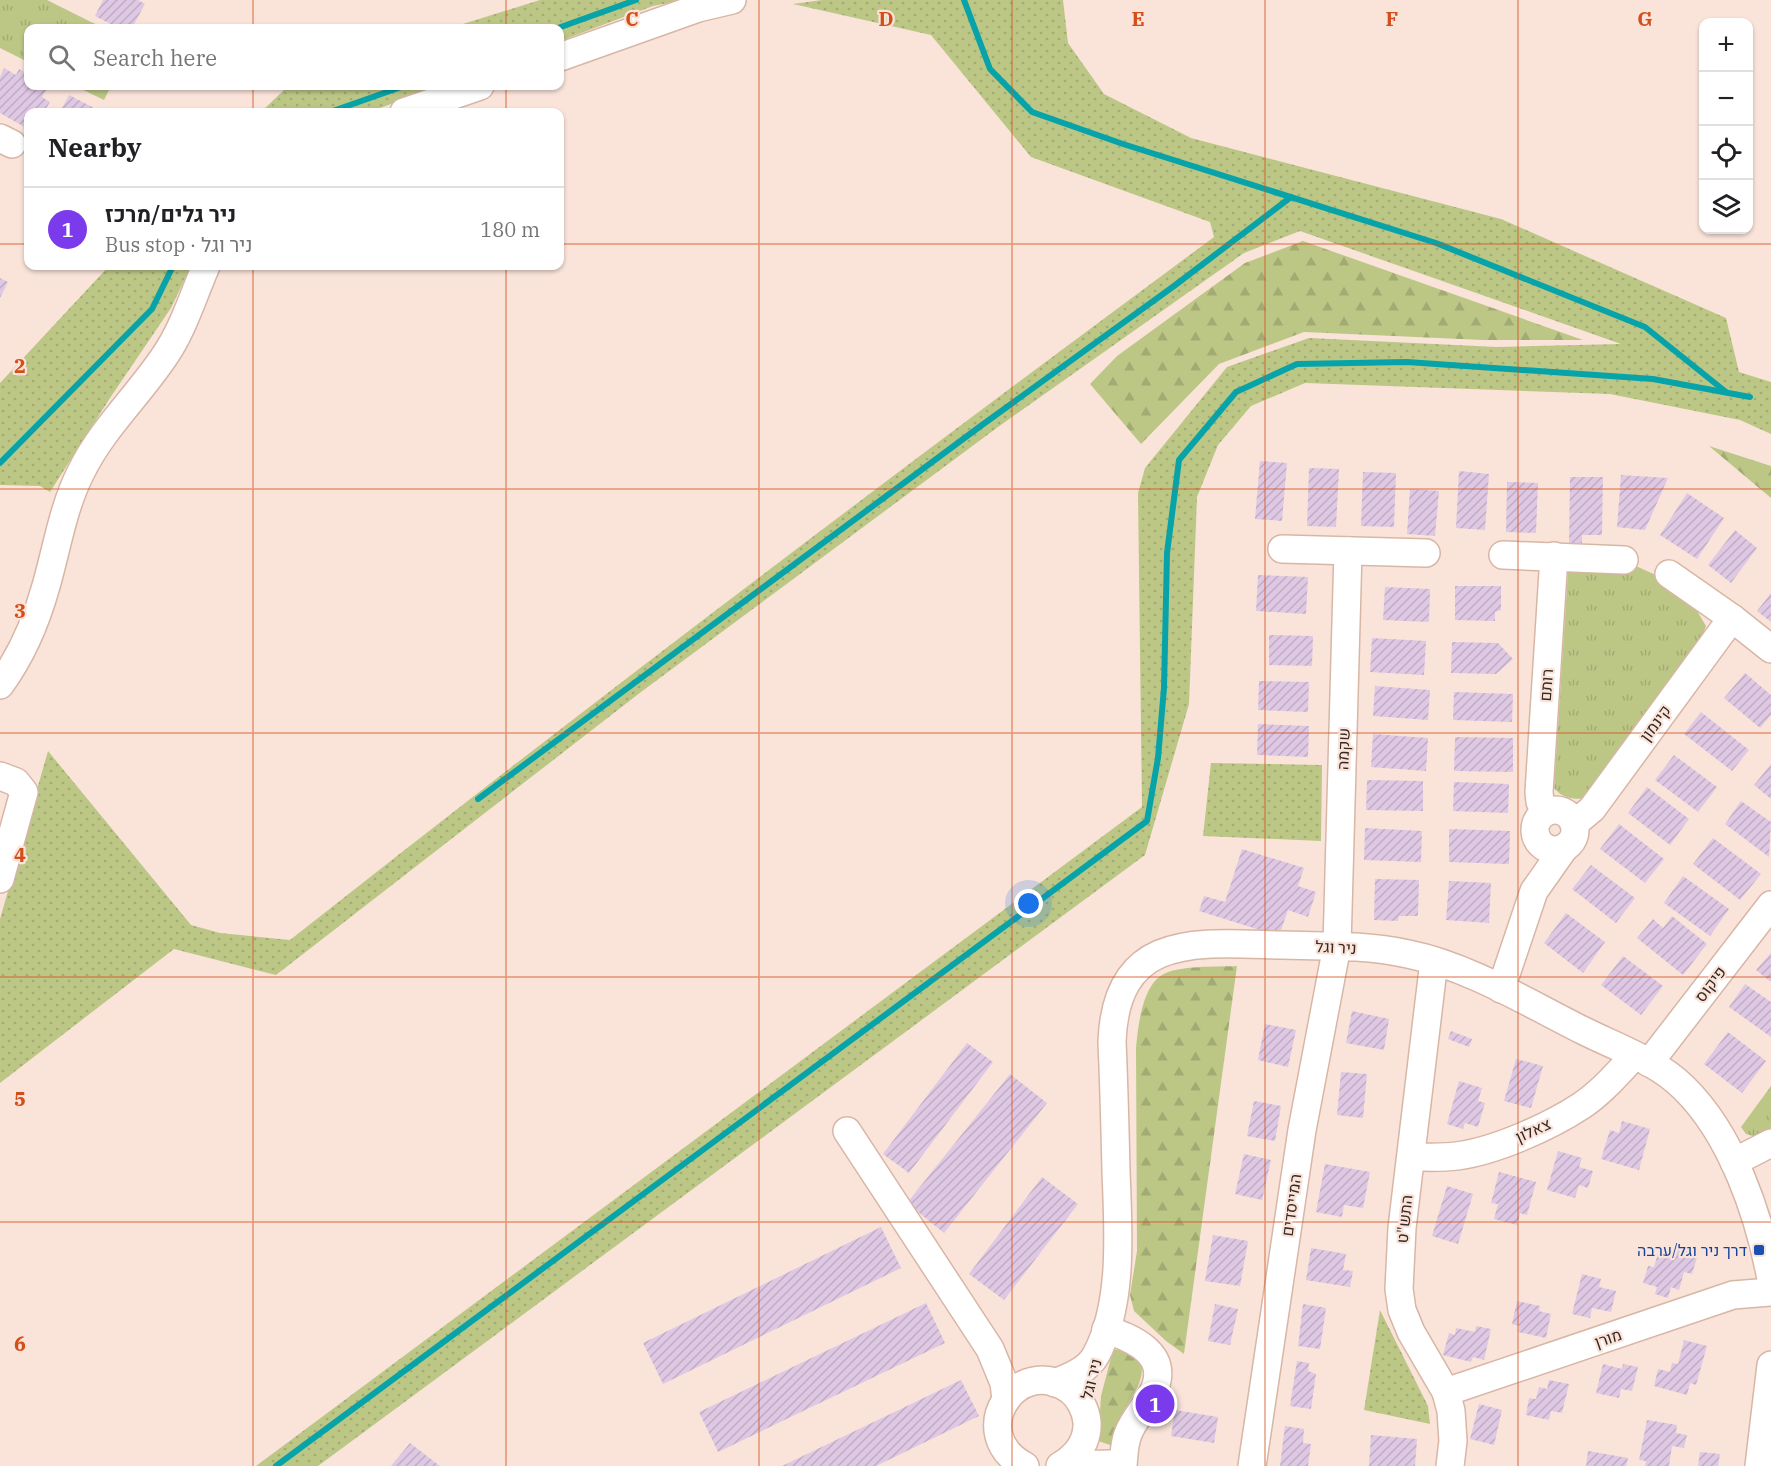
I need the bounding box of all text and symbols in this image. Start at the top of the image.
text: C [625,5,639,32]
text: D [878,5,894,32]
text: E [1131,5,1145,32]
text: F [1386,5,1398,32]
text: G [1637,5,1653,32]
map controls [1699,18,1753,234]
button: + [1699,18,1753,72]
search box [24,24,564,90]
icon: search [45,41,78,74]
text: Search here [93,43,217,72]
button: − [1699,72,1753,126]
button: locate [1699,126,1753,180]
text: Nearby [48,130,142,164]
button: layers [1699,180,1753,234]
text: ניר גלים/מרכז [105,199,236,228]
text: 1 [62,216,74,243]
text: 180 m [480,216,540,243]
text: Bus stop · ניר וגל [105,231,253,258]
text: 2 [14,352,26,379]
text: 3 [14,597,26,624]
street label: רותם [1535,668,1557,702]
street label: קינמון [1635,701,1675,745]
street label: שקמה [1332,728,1354,770]
text: 4 [14,841,26,868]
your location [1014,889,1043,918]
street label: ניר וגל [1315,936,1357,958]
street label: פיקוס [1690,962,1730,1006]
text: 5 [14,1085,26,1112]
street label: צאלון [1512,1113,1554,1147]
street label: המייסדים [1277,1173,1305,1237]
street label: התש"ט [1392,1194,1416,1244]
place label: דרך ניר וגל/ערבה [1637,1240,1747,1260]
marker: דרך ניר וגל/ערבה [1752,1243,1766,1257]
street label: מורן [1592,1324,1624,1352]
text: 6 [14,1330,26,1357]
street label: ניר וגל [1076,1357,1106,1401]
pin: 1 [1136,1382,1174,1426]

